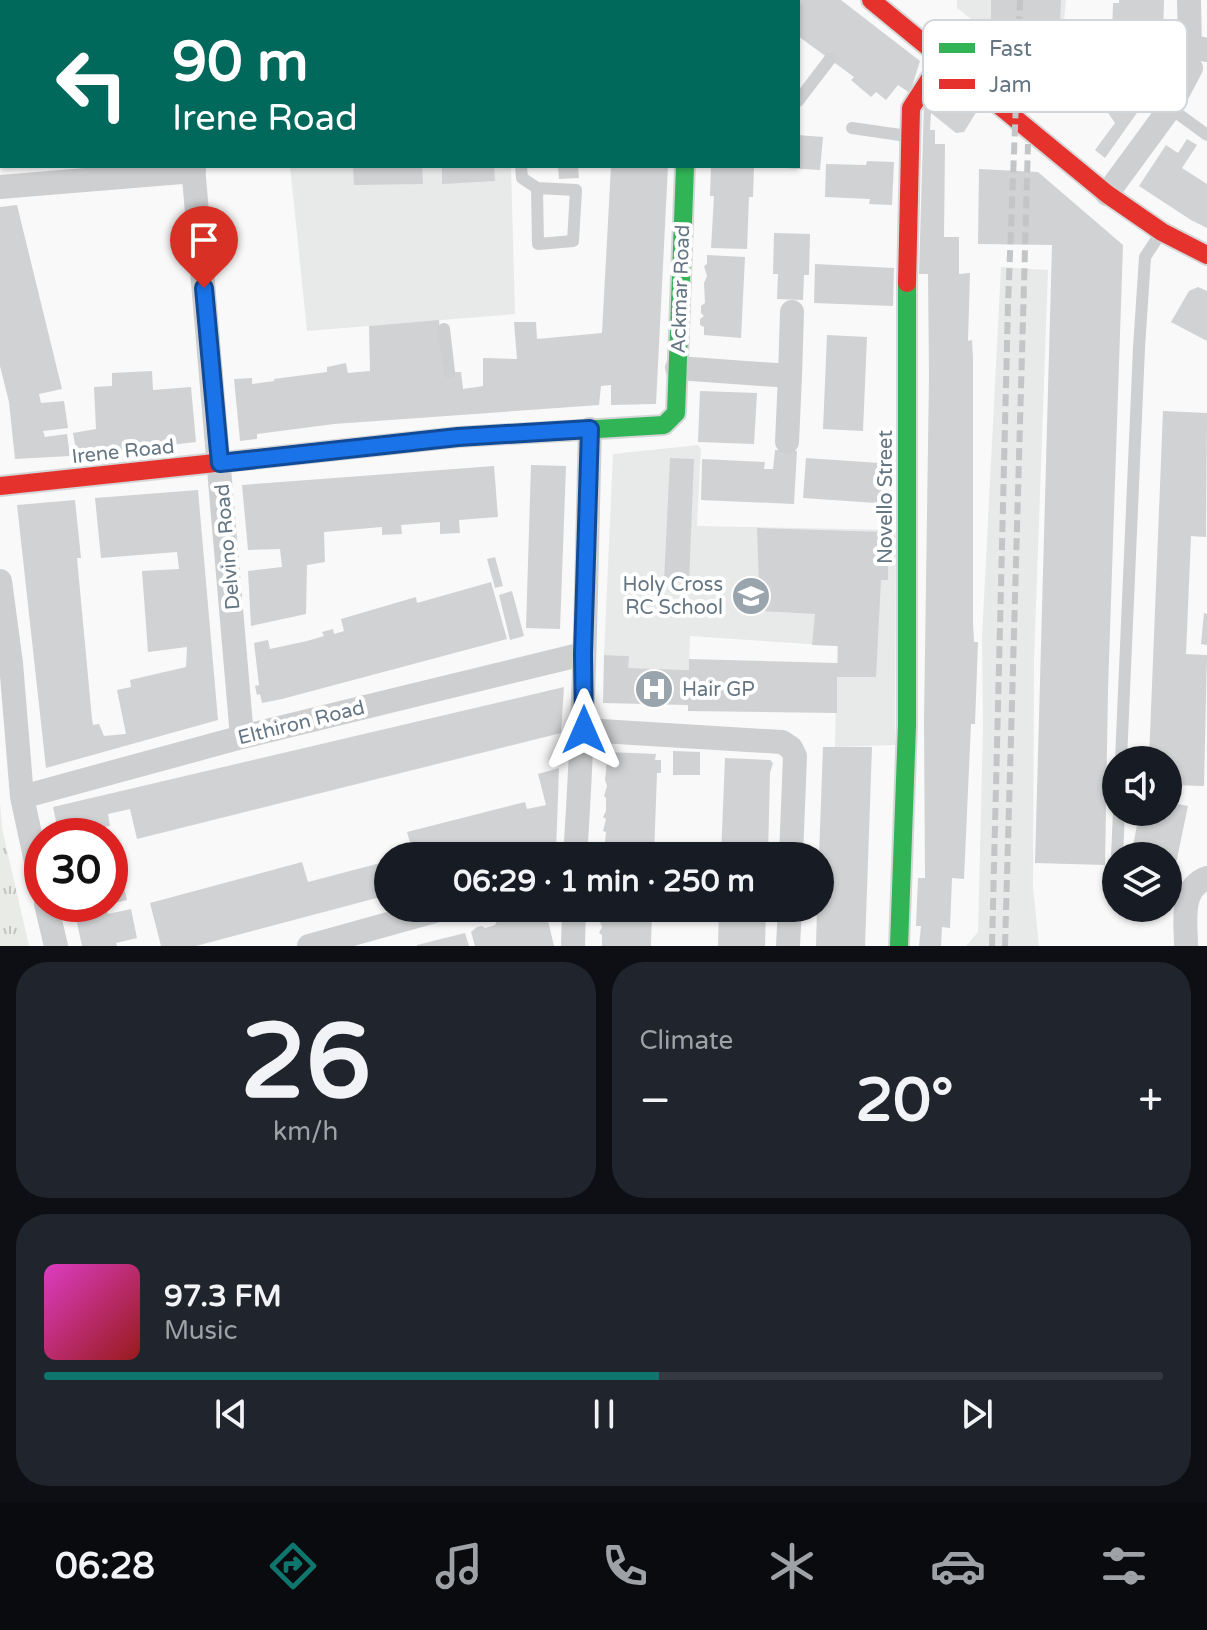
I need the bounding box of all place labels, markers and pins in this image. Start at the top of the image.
pin [170,206,238,288]
place label: Holy Cross RC School [623,573,723,620]
school or university icon: Holy Cross RC School [730,575,772,617]
hospital icon: Hair GP [633,668,675,710]
place label: Hair GP [682,678,755,702]

